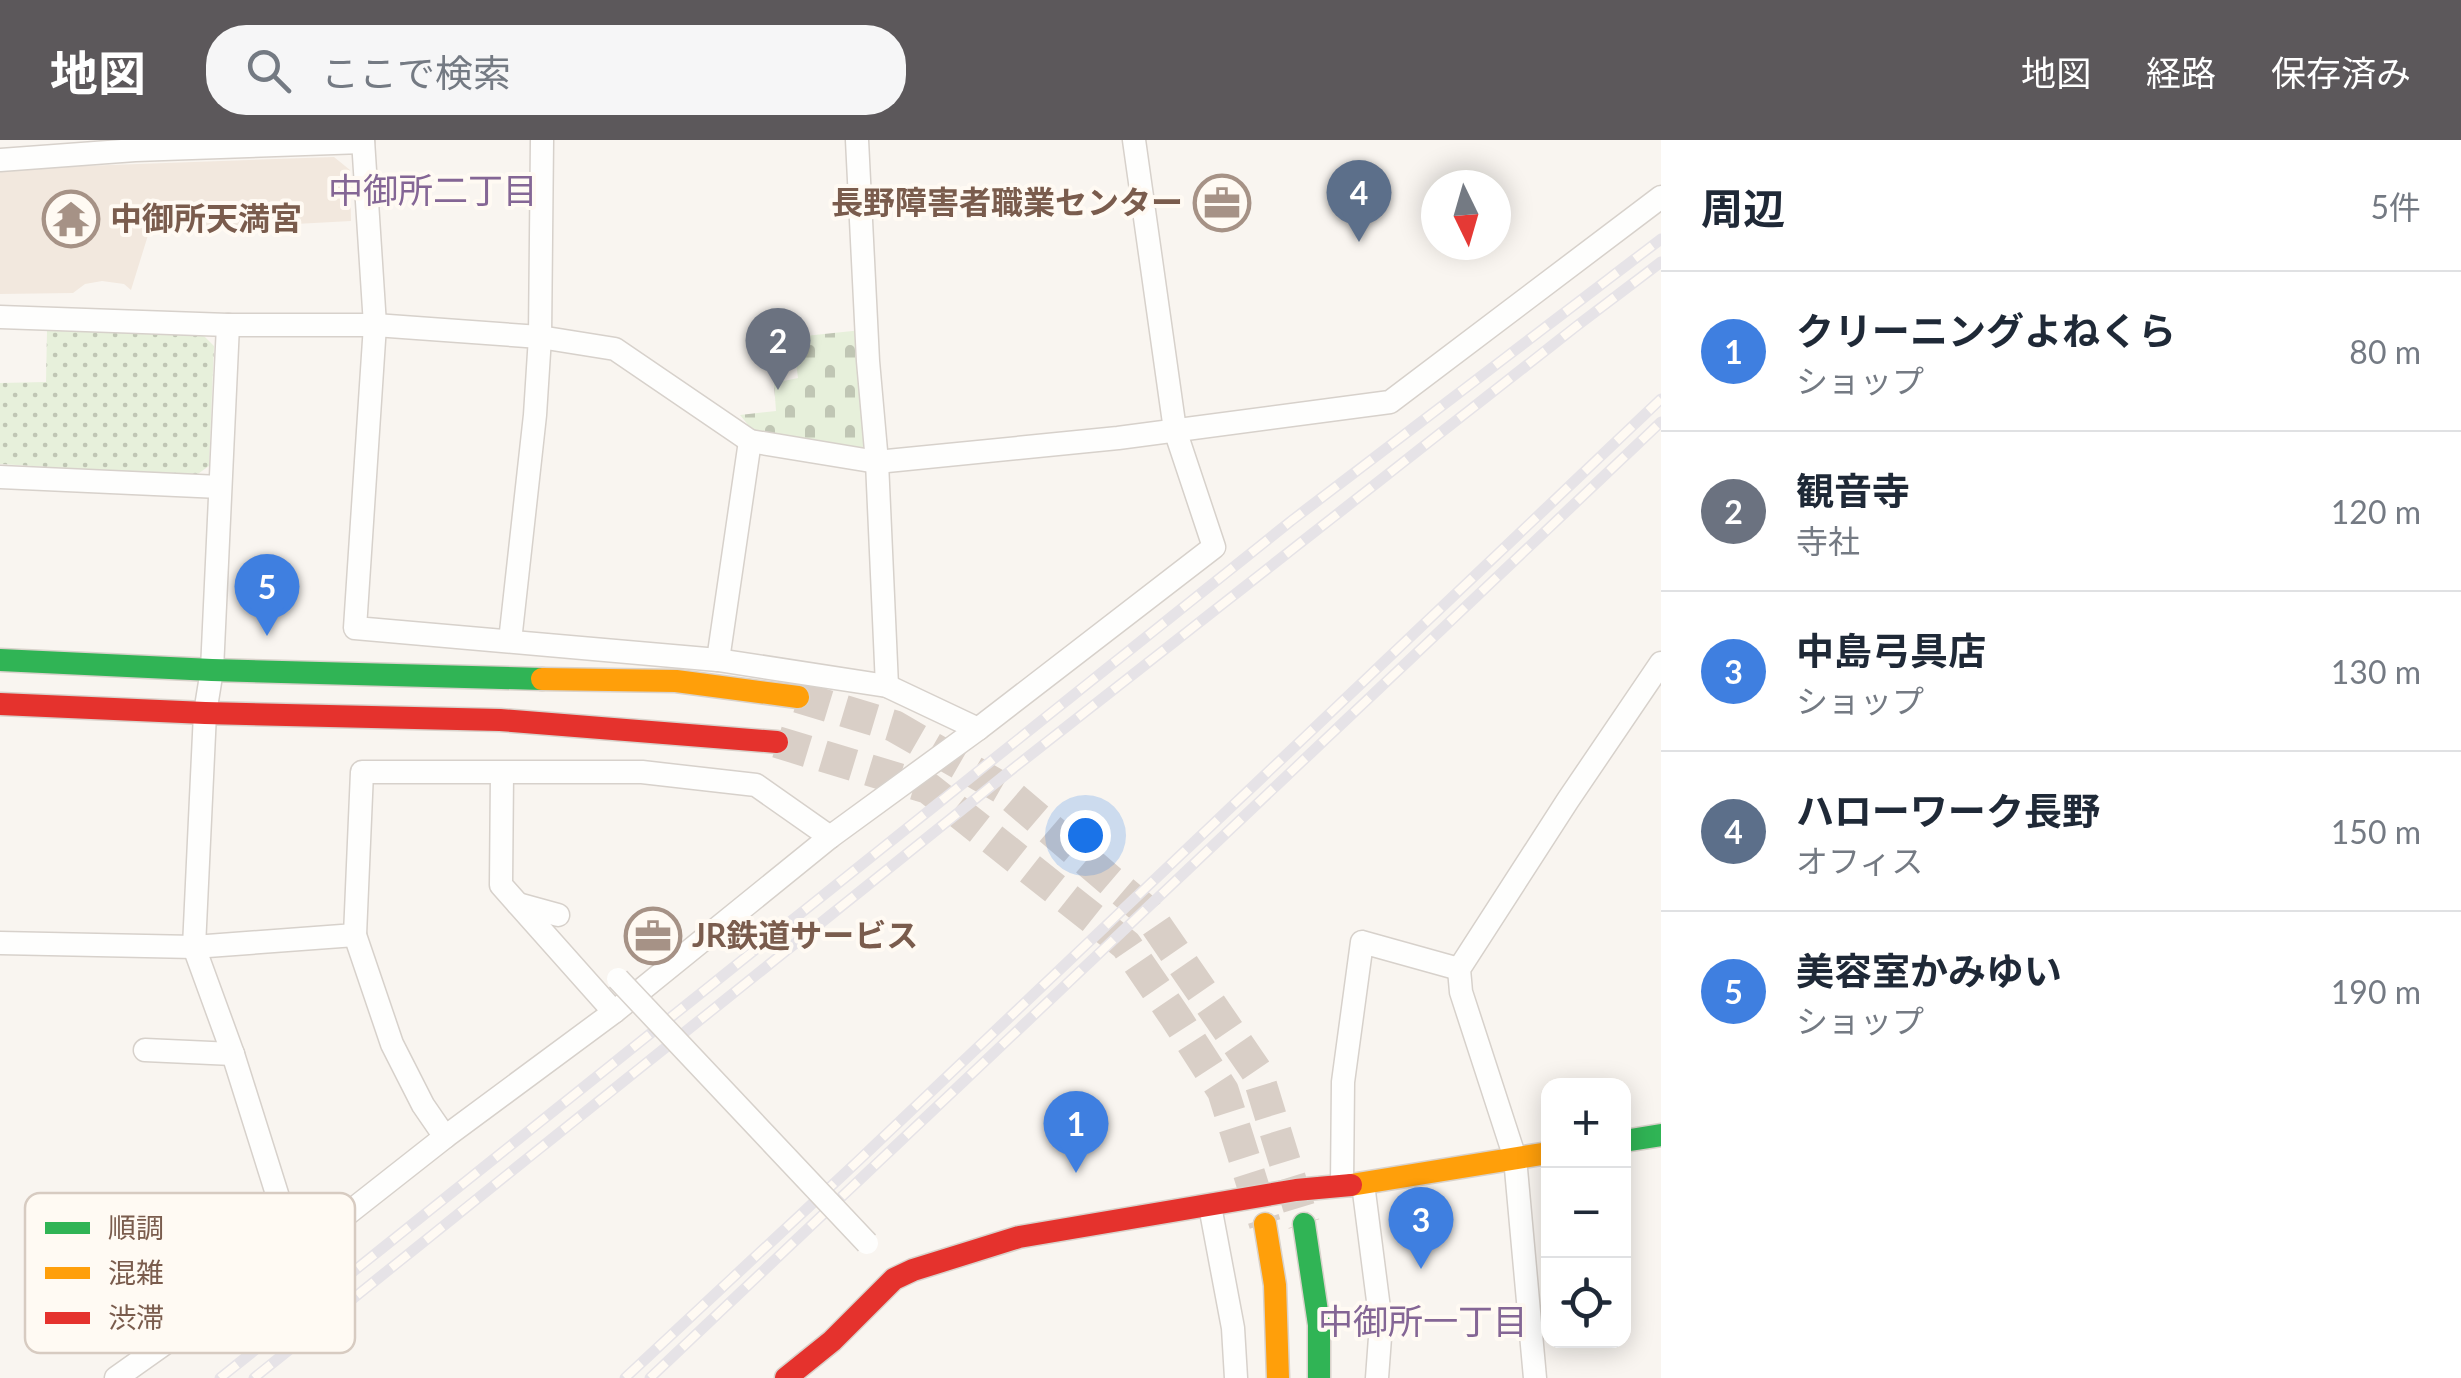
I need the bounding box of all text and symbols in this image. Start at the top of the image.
search box [206,25,906,115]
icon: search [241,43,296,98]
text: 地図 [50,44,146,101]
text: ここで検索 [321,49,511,95]
text: 地図 [2021,51,2091,93]
text: 経路 [2146,51,2216,93]
text: 保存済み [2271,51,2411,93]
pin: 4 [1326,159,1392,242]
district label: 中御所二丁目 [328,168,538,210]
north arrow [1421,170,1511,260]
office icon: 長野障害者職業センター [1192,173,1252,233]
place label: 長野障害者職業センター [831,182,1183,221]
text: 周辺 [1701,183,1785,233]
text: 5件 [2370,187,2421,226]
temple icon: 中御所天満宮 [41,189,101,249]
place label: 中御所天満宮 [110,198,302,237]
text: クリーニングよねくら [1796,307,2176,353]
pin: 2 [746,308,810,390]
text: 1 [1724,332,1743,371]
text: 80 m [2349,332,2421,371]
text: ショップ [1796,361,1924,400]
text: 観音寺 [1796,467,1910,513]
text: 2 [1724,492,1743,531]
text: 120 m [2331,492,2421,531]
text: 寺社 [1796,521,1860,560]
pin: 5 [234,554,300,636]
text: 中島弓具店 [1796,627,1986,673]
text: 3 [1724,652,1743,691]
text: 130 m [2331,652,2421,691]
text: ショップ [1796,681,1924,720]
text: ハローワーク長野 [1796,787,2100,833]
your location [1060,810,1111,861]
text: 4 [1724,812,1743,851]
text: 150 m [2331,812,2421,851]
text: オフィス [1796,841,1923,880]
office icon: JR鉄道サービス [623,906,683,966]
place label: JR鉄道サービス [692,915,918,954]
text: 美容室かみゆい [1796,947,2062,993]
text: 5 [1724,972,1743,1011]
text: 190 m [2331,972,2421,1011]
text: ショップ [1796,1001,1924,1040]
map controls [1541,1078,1631,1348]
button: + [1541,1078,1631,1168]
pin: 1 [1044,1090,1108,1173]
button: − [1541,1168,1631,1258]
pin: 3 [1388,1186,1454,1269]
legend [25,1193,355,1353]
text: 順調 [108,1210,164,1244]
text: 混雑 [108,1255,164,1289]
button: locate [1541,1258,1631,1348]
district label: 中御所一丁目 [1318,1299,1528,1341]
text: 渋滞 [108,1300,164,1334]

